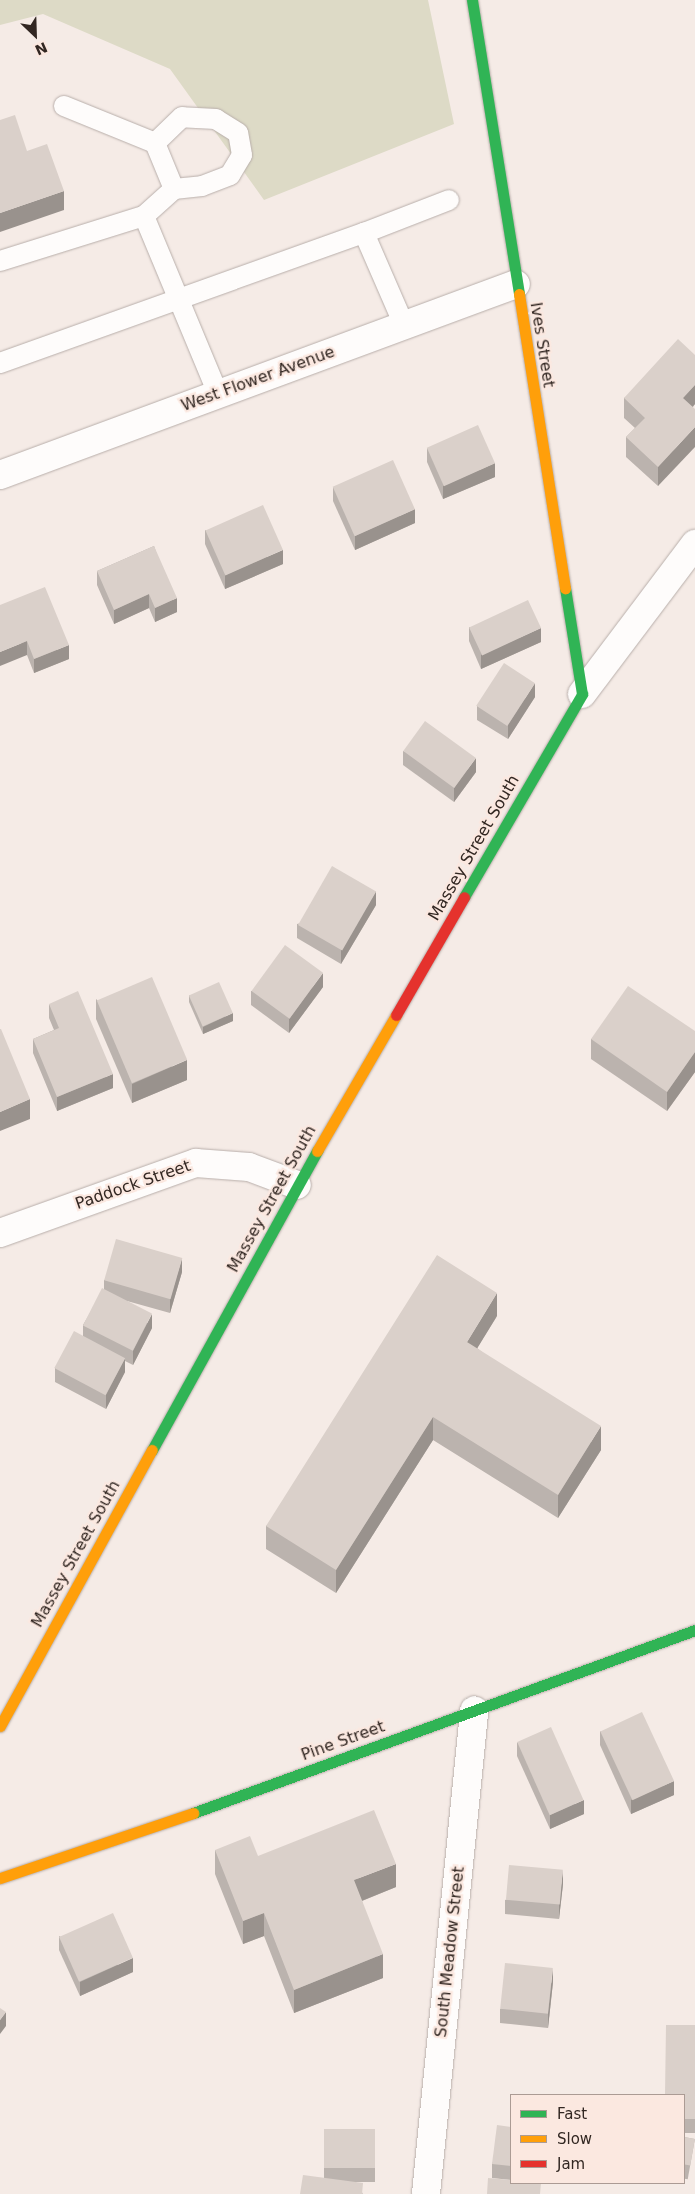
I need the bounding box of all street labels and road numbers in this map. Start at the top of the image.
street label: Ives Street [526,301,558,389]
street label: West Flower Avenue [179,342,337,416]
street label: Massey Street South [424,772,524,924]
street label: Massey Street South [224,1122,320,1276]
street label: Paddock Street [73,1156,193,1214]
street label: Massey Street South [28,1477,124,1631]
street label: Pine Street [299,1717,387,1765]
street label: South Meadow Street [431,1866,469,2038]

